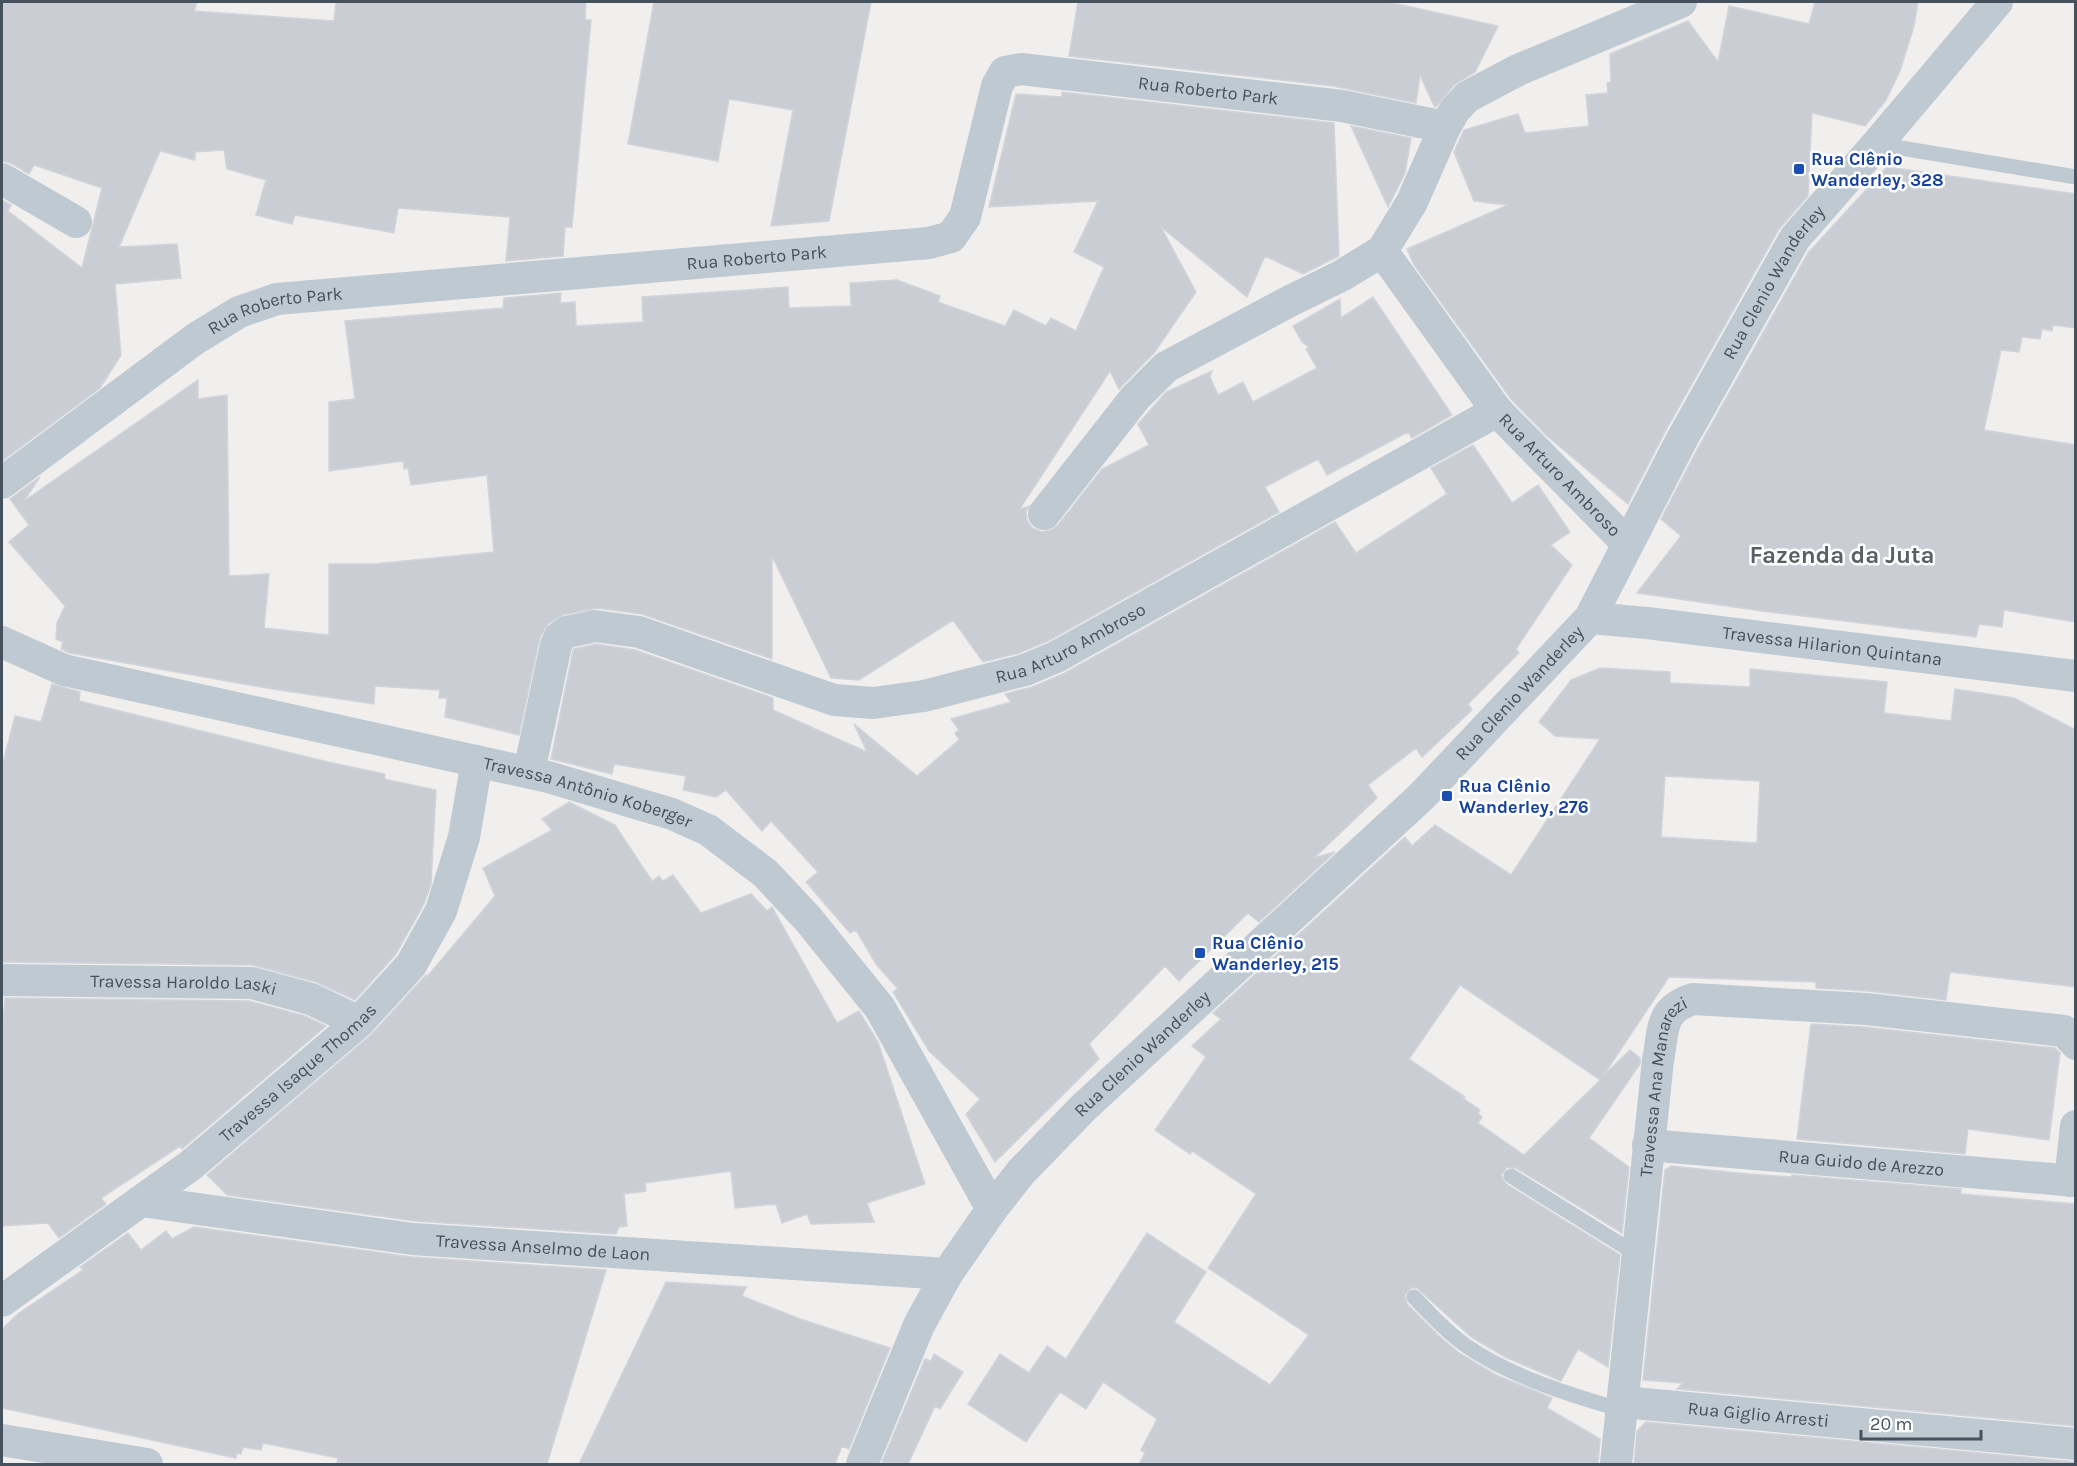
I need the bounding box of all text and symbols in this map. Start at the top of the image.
street label: Rua Roberto Park [1137,72,1280,110]
place label: Rua Clênio Wanderley, 328 [1811,148,1944,191]
marker: Rua Clênio Wanderley, 328 [1792,162,1806,176]
street label: Rua Clenio Wanderley [1718,200,1830,363]
street label: Rua Roberto Park [686,241,828,275]
street label: Rua Roberto Park [204,282,344,340]
street label: Rua Arturo Ambroso [1494,408,1626,541]
district label: Fazenda da Juta [1749,541,1935,569]
street label: Rua Arturo Ambroso [993,598,1150,688]
street label: Rua Clenio Wanderley [1450,620,1589,765]
street label: Travessa Hilarion Quintana [1721,621,1944,670]
street label: Travessa Antônio Koberger [481,752,696,833]
place label: Rua Clênio Wanderley, 276 [1459,775,1589,818]
marker: Rua Clênio Wanderley, 276 [1440,789,1454,803]
place label: Rua Clênio Wanderley, 215 [1212,932,1339,975]
marker: Rua Clênio Wanderley, 215 [1193,946,1207,960]
street label: Travessa Haroldo Laski [90,970,280,1000]
street label: Rua Clenio Wanderley [1069,985,1215,1122]
street label: Travessa Ana Manarezi [1635,992,1691,1178]
street label: Travessa Isaque Thomas [215,999,381,1147]
street label: Rua Guido de Arezzo [1778,1145,1945,1181]
street label: Travessa Anselmo de Laon [435,1230,651,1266]
street label: Rua Giglio Arresti [1687,1397,1830,1432]
scale bar [1861,1403,1981,1441]
text: 20 m [1870,1413,1912,1435]

